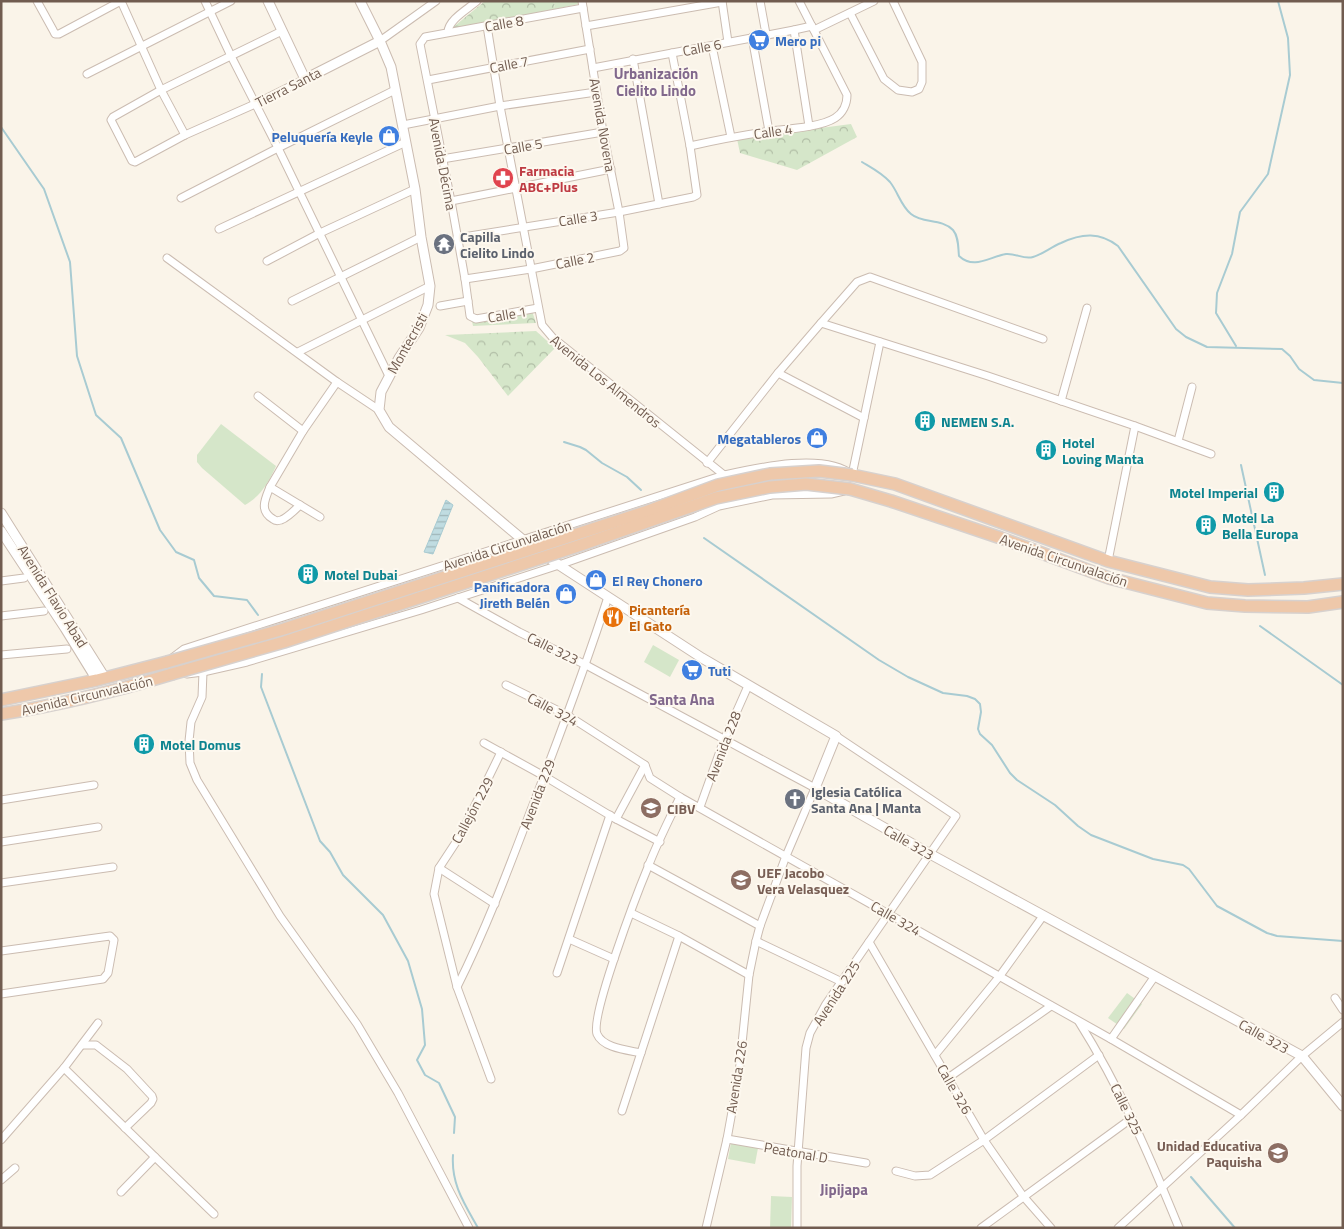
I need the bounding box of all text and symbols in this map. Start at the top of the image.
street label: Calle 8 [483,9,525,37]
supermarket icon: Mero pi [747,28,771,52]
place label: Mero pi [775,30,821,51]
street label: Calle 6 [681,33,723,61]
street label: Calle 7 [488,50,530,78]
street label: Tierra Santa [251,61,325,113]
district label: Urbanización Cielito Lindo [614,62,698,102]
street label: Avenida Novena [584,77,622,173]
street label: Avenida Décima [424,116,462,212]
street label: Calle 4 [752,118,794,144]
shop icon: Peluquería Keyle [377,124,401,148]
place label: Peluquería Keyle [272,126,373,147]
street label: Calle 5 [502,132,544,160]
place label: Farmacia ABC+Plus [519,160,578,197]
pharmacy icon: Farmacia ABC+Plus [491,166,515,190]
street label: Calle 3 [557,205,599,231]
place label: Capilla Cielito Lindo [460,226,534,263]
temple icon: Capilla Cielito Lindo [432,232,456,256]
street label: Calle 2 [554,246,596,274]
street label: Calle 1 [486,300,528,328]
street label: Montecristi [382,309,432,377]
street label: Avenida Los Almendros [546,330,666,432]
building icon: NEMEN S.A. [913,409,937,433]
place label: NEMEN S.A. [941,411,1014,432]
shop icon: Megatableros [805,426,829,450]
place label: Megatableros [717,428,801,449]
place label: Hotel Loving Manta [1062,432,1144,469]
building icon: Hotel Loving Manta [1034,438,1058,462]
building icon: Motel Imperial [1262,480,1286,504]
place label: Motel Imperial [1169,482,1258,503]
place label: Motel La Bella Europa [1222,507,1298,544]
building icon: Motel La Bella Europa [1194,513,1218,537]
street label: Avenida Circunvalación [440,514,574,576]
street label: Avenida Circunvalación [997,528,1131,592]
street label: Avenida Flavio Abad [13,540,93,652]
building icon: Motel Dubai [296,562,320,586]
place label: Motel Dubai [324,564,398,585]
shop icon: El Rey Chonero [584,568,608,592]
place label: El Rey Chonero [612,570,703,591]
place label: Panificadora Jireth Belén [474,576,550,613]
shop icon: Panificadora Jireth Belén [554,582,578,606]
place label: Picantería El Gato [629,599,690,636]
restaurant icon: Picantería El Gato [601,605,625,629]
street label: Calle 323 [524,627,582,669]
supermarket icon: Tuti [680,658,704,682]
place label: Tuti [708,660,731,681]
street label: Avenida Circunvalación [19,670,155,720]
street label: Calle 324 [524,687,582,731]
district label: Santa Ana [649,688,715,711]
street label: Avenida 228 [700,708,746,784]
building icon: Motel Domus [132,732,156,756]
place label: Motel Domus [160,734,241,755]
street label: Avenida 229 [514,756,560,832]
street label: Callejón 229 [446,773,498,847]
place label: Iglesia Católica Santa Ana | Manta [811,781,921,818]
church icon: Iglesia Católica Santa Ana | Manta [783,787,807,811]
school or university icon: CIBV [639,796,663,820]
place label: CIBV [667,798,696,819]
street label: Calle 323 [880,819,938,865]
place label: UEF Jacobo Vera Velasquez [757,862,849,899]
school or university icon: UEF Jacobo Vera Velasquez [729,868,753,892]
street label: Calle 324 [867,895,925,941]
street label: Avenida 225 [807,956,865,1029]
street label: Calle 323 [1235,1014,1293,1058]
street label: Avenida 226 [720,1039,752,1115]
street label: Calle 326 [932,1060,978,1118]
street label: Calle 325 [1106,1080,1149,1138]
place label: Unidad Educativa Paquisha [1157,1135,1262,1172]
street label: Peatonal D [762,1136,830,1168]
school or university icon: Unidad Educativa Paquisha [1266,1141,1290,1165]
district label: Jipijapa [820,1178,868,1201]

